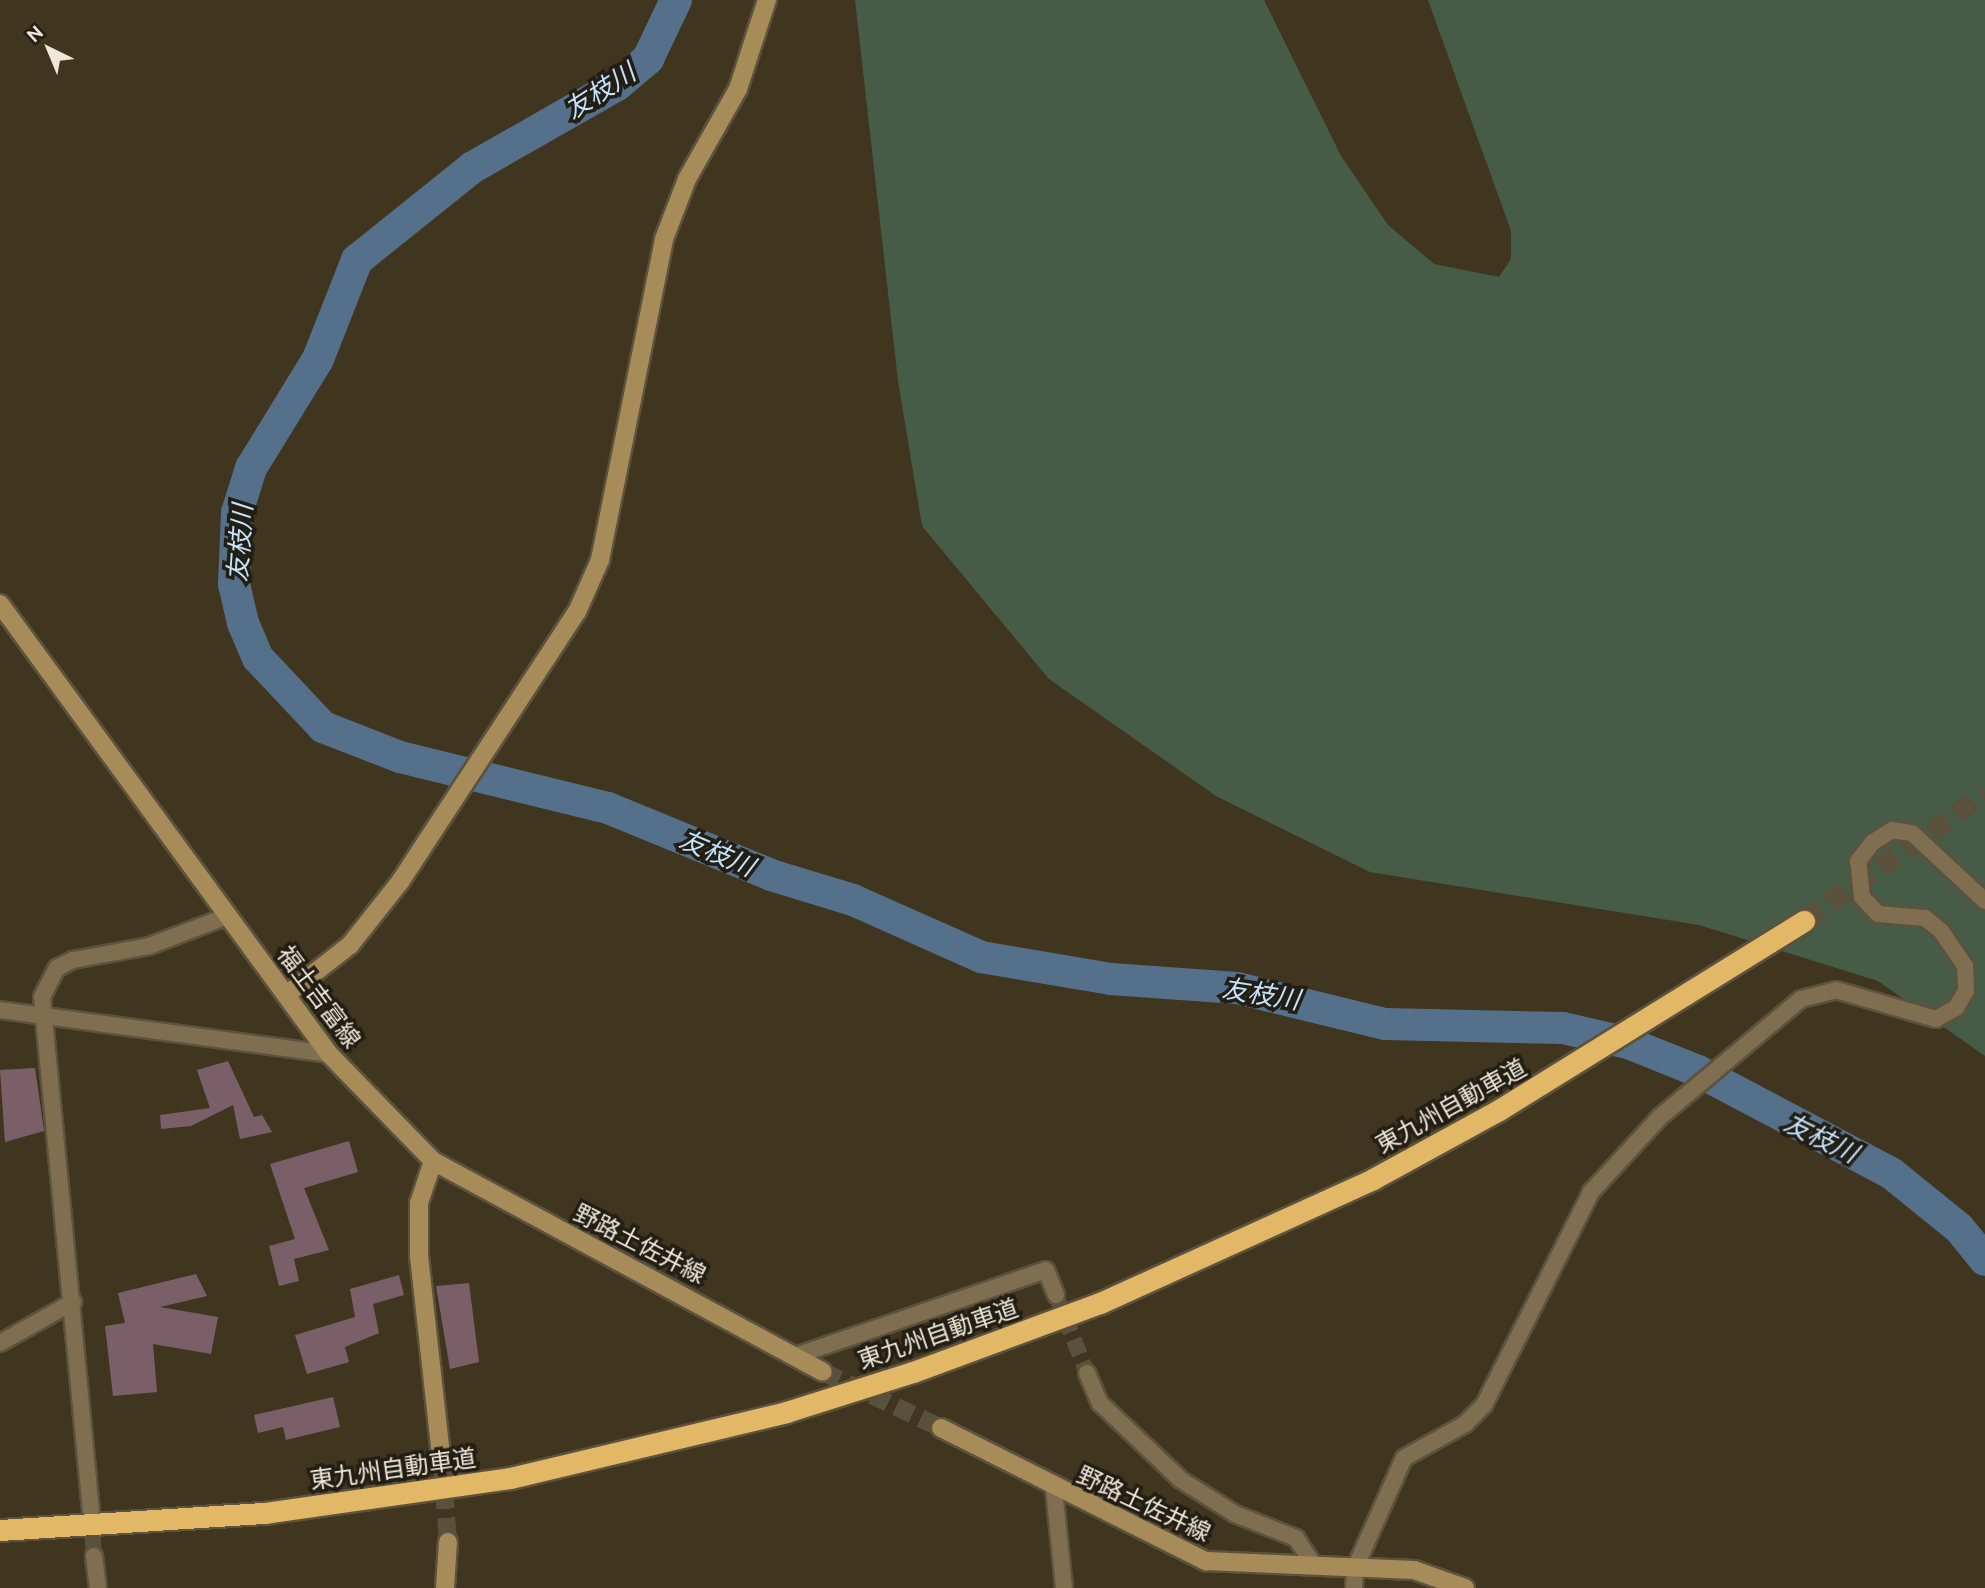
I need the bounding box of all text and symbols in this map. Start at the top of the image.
north arrow [14,14,84,84]
text: N [22,21,47,47]
water label: 友枝川 [559,57,641,125]
water label: 友枝川 [222,503,258,583]
water label: 友枝川 [675,823,759,883]
street label: 福土吉富線 [271,940,367,1054]
water label: 友枝川 [1220,972,1302,1016]
street label: 東九州自動車道 [1371,1053,1531,1159]
water label: 友枝川 [1779,1107,1863,1169]
street label: 野路土佐井線 [569,1198,711,1290]
street label: 東九州自動車道 [854,1293,1022,1375]
street label: 東九州自動車道 [308,1443,478,1495]
street label: 野路土佐井線 [1073,1461,1215,1547]

